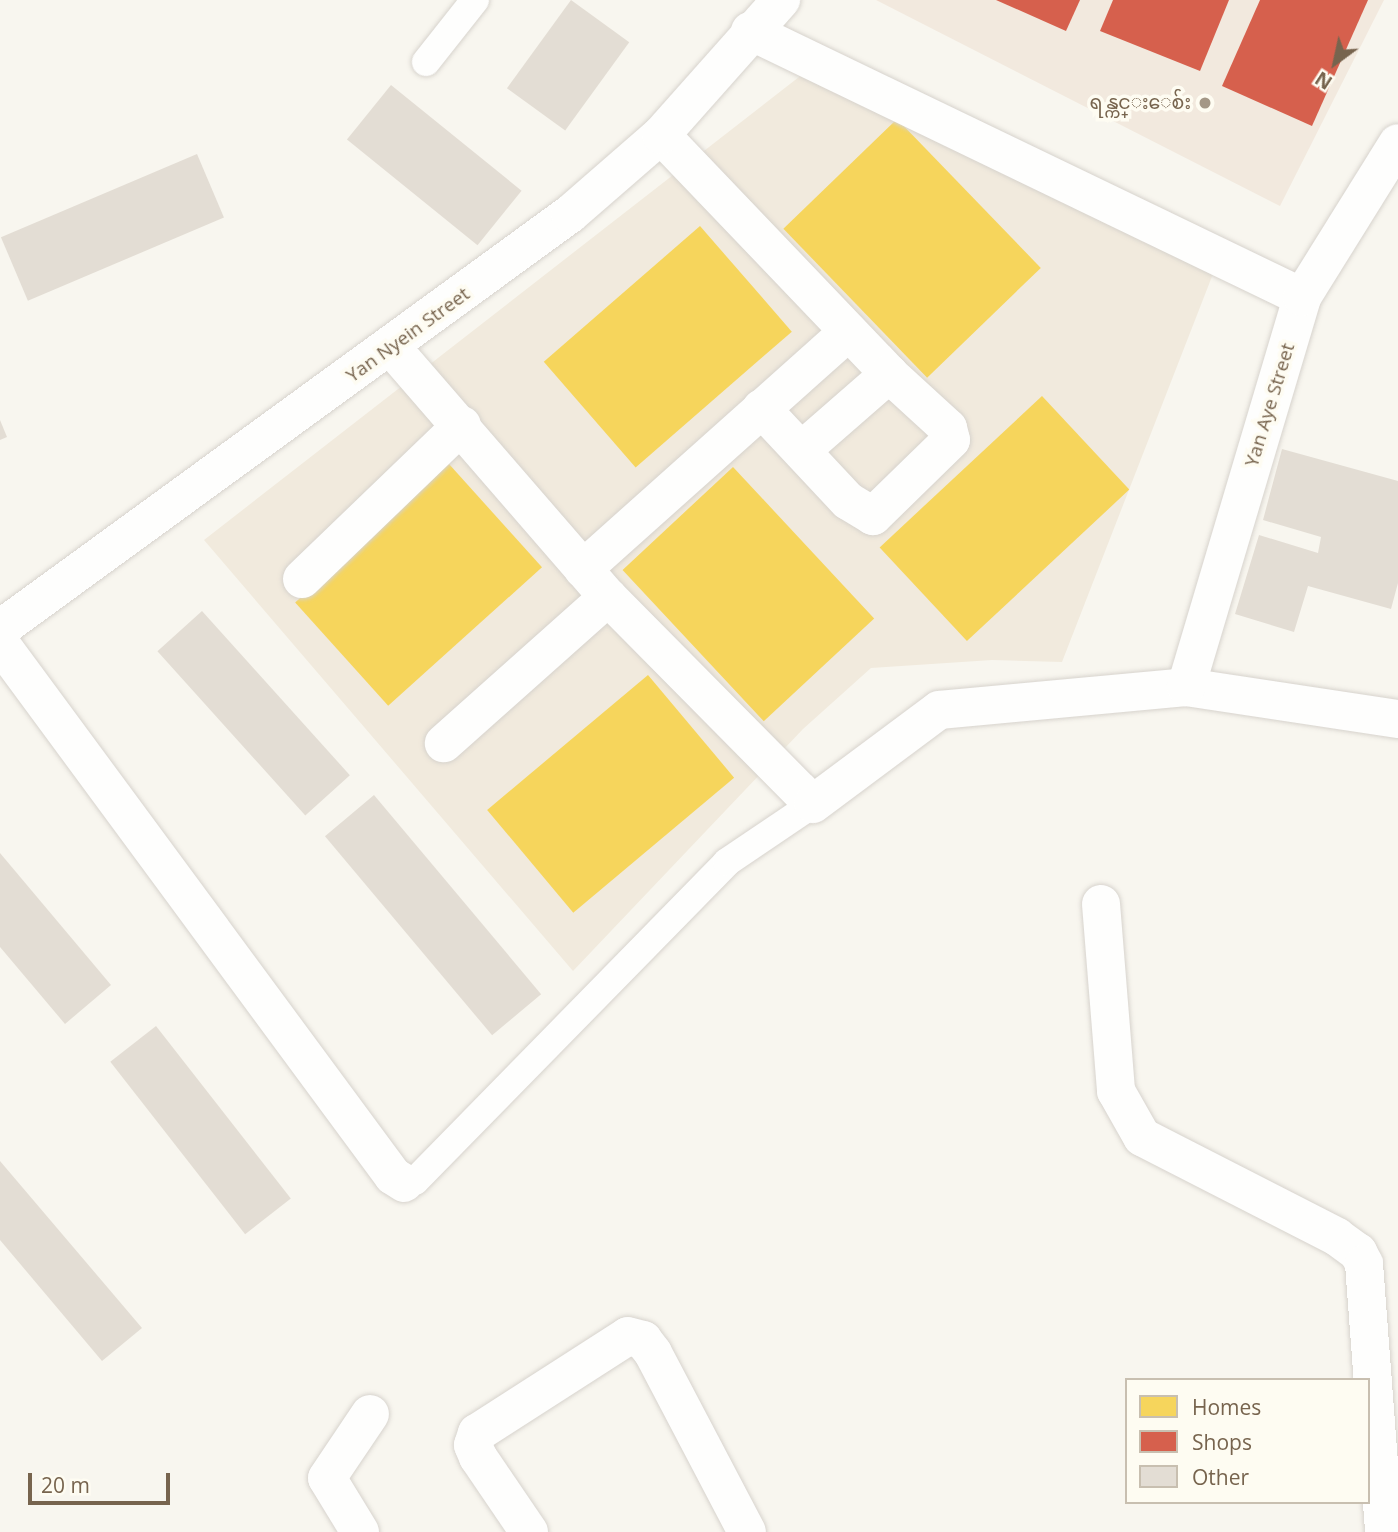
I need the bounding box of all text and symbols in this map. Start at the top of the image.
north arrow [1300,28,1370,98]
text: N [1310,66,1337,96]
place label: ရန္ကင္းေစ်း [1090,92,1191,114]
marker: ရန္ကင္းေစ်း [1197,95,1213,111]
street label: Yan Nyein Street [342,283,474,387]
street label: Yan Aye Street [1240,340,1300,470]
legend [1125,1378,1370,1504]
text: Homes [1192,1393,1261,1421]
text: Shops [1192,1428,1252,1456]
scale bar [32,1458,173,1502]
text: Other [1192,1463,1249,1491]
text: 20 m [41,1471,90,1499]

